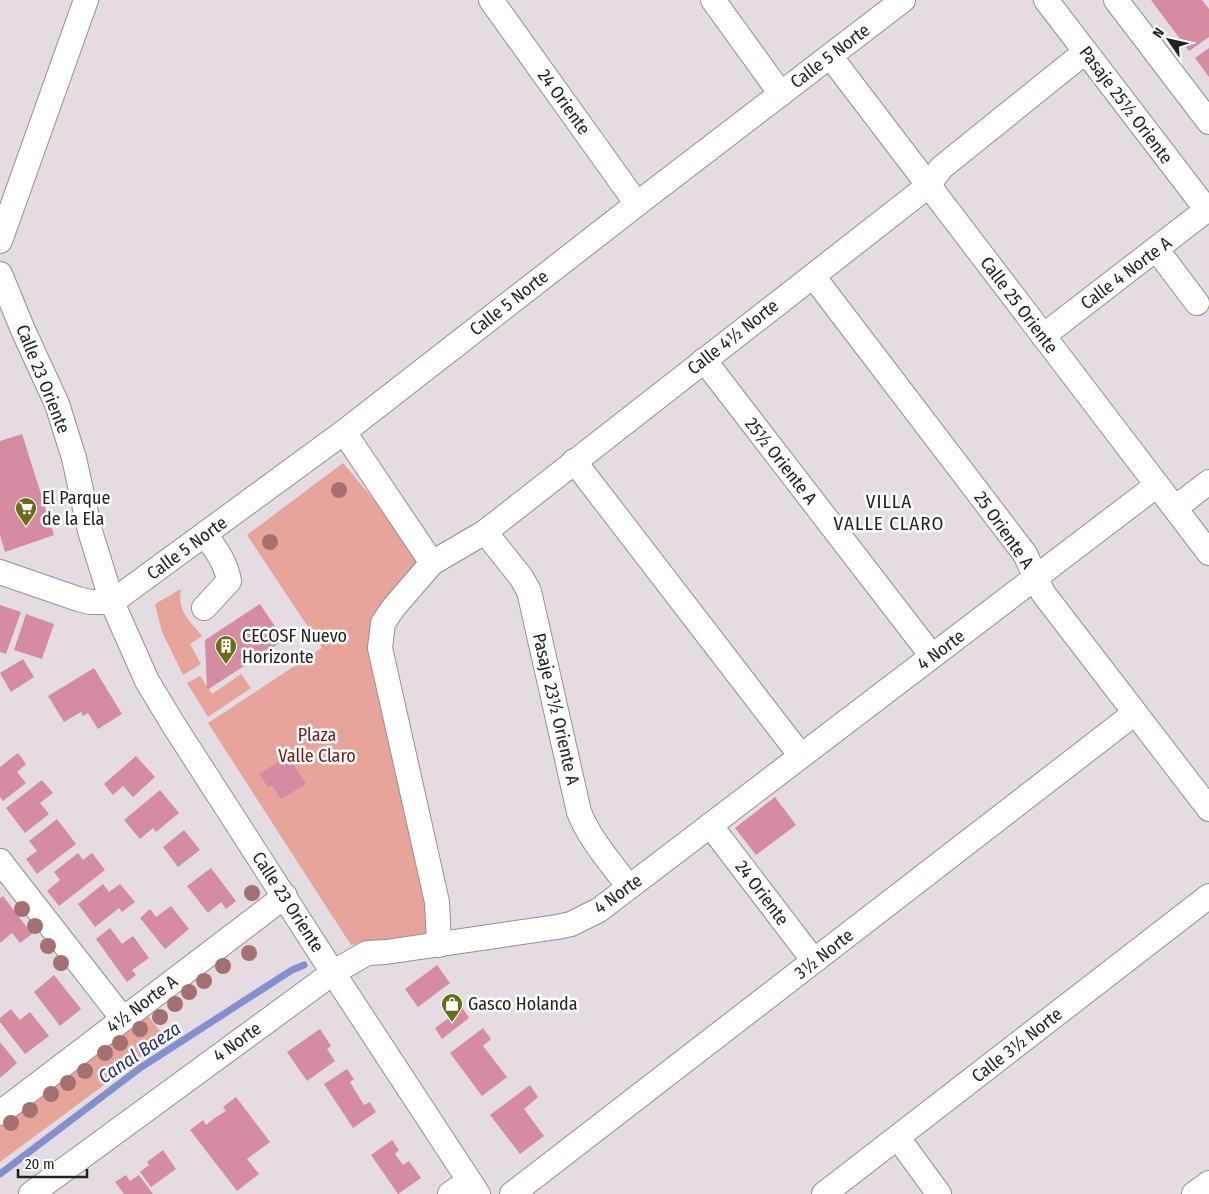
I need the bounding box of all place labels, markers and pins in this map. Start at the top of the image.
place label: El Parque de la Ela [42,487,110,530]
supermarket icon: El Parque de la Ela [14,496,38,527]
place label: CECOSF Nuevo Horizonte [242,625,347,668]
building icon: CECOSF Nuevo Horizonte [214,634,238,665]
shop icon: Gasco Holanda [440,992,464,1023]
place label: Gasco Holanda [468,993,578,1015]

